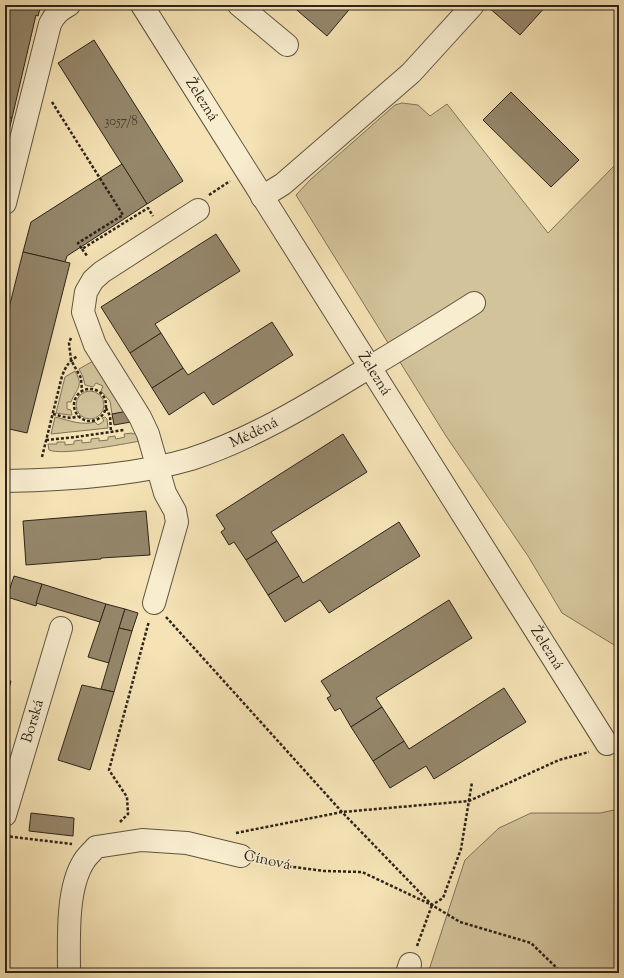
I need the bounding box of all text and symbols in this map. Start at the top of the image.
street label: Železná [180,73,223,126]
house number: 3057/8 [104,113,138,131]
street label: Železná [353,348,396,400]
street label: Měděná [226,412,282,454]
street label: Železná [525,622,568,674]
street label: Borská [17,697,50,745]
street label: Cínová [242,846,292,876]

